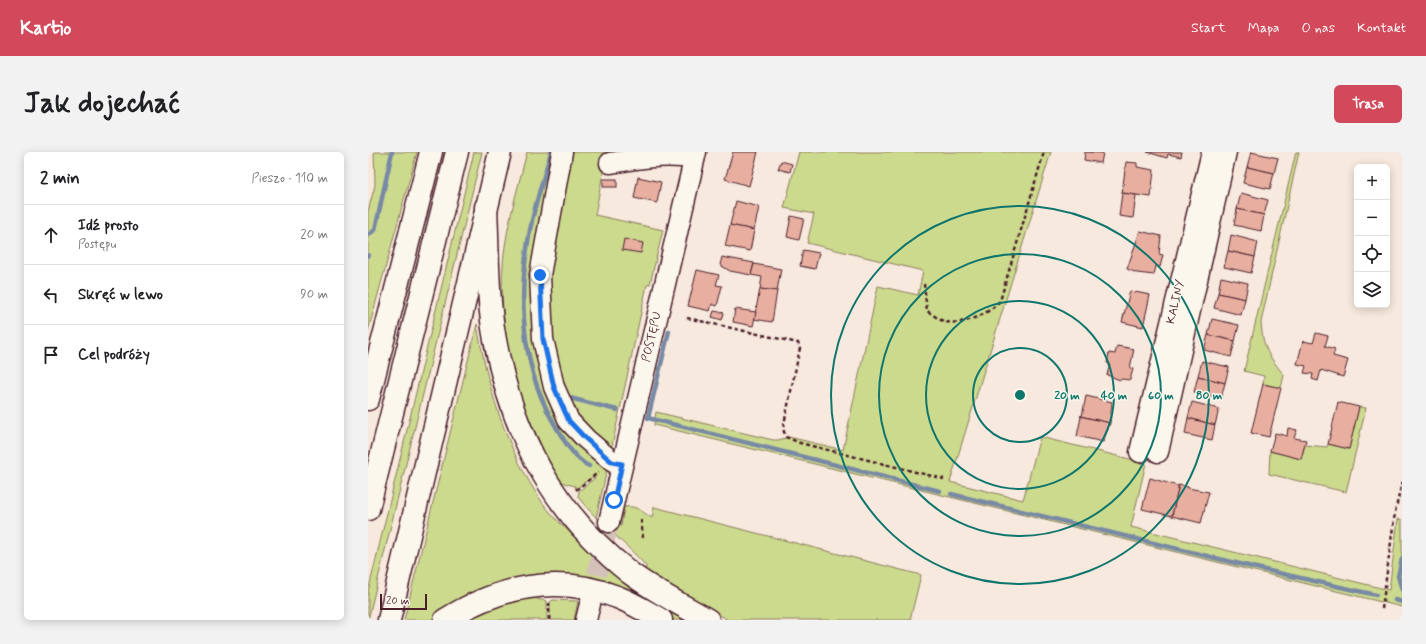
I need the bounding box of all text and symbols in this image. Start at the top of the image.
text: Kartio [20,16,71,41]
text: Start [1191,19,1226,37]
text: Mapa [1248,19,1280,37]
text: O nas [1302,19,1335,37]
text: Kontakt [1357,19,1406,37]
button: Trasa [1334,85,1402,123]
text: Jak dojechać [24,86,180,123]
map controls [1354,164,1390,308]
button: + [1354,164,1390,200]
text: 2 min [40,167,80,189]
text: Pieszo · 110 m [251,170,328,187]
button: − [1354,200,1390,236]
text: Idź prosto [78,216,139,236]
icon: ahead [40,224,62,246]
text: 20 m [300,226,328,243]
text: Postępu [78,236,116,253]
button: locate [1354,236,1390,272]
route end [531,266,549,284]
button: layers [1354,272,1390,308]
street label: KALINY [1163,278,1189,326]
icon: left [40,284,62,306]
text: Skręć w lewo [78,285,163,305]
text: 90 m [300,286,328,303]
street label: POSTĘPU [638,310,666,364]
icon: arrive [40,344,62,366]
text: Cel podróży [78,345,150,365]
centre of rings [1013,388,1027,402]
text: 20 m [1054,388,1080,404]
text: 40 m [1101,388,1128,404]
text: 60 m [1148,388,1174,404]
text: 80 m [1196,388,1223,404]
route start [605,491,623,509]
scale bar [380,592,427,611]
text: 20 m [386,594,409,608]

